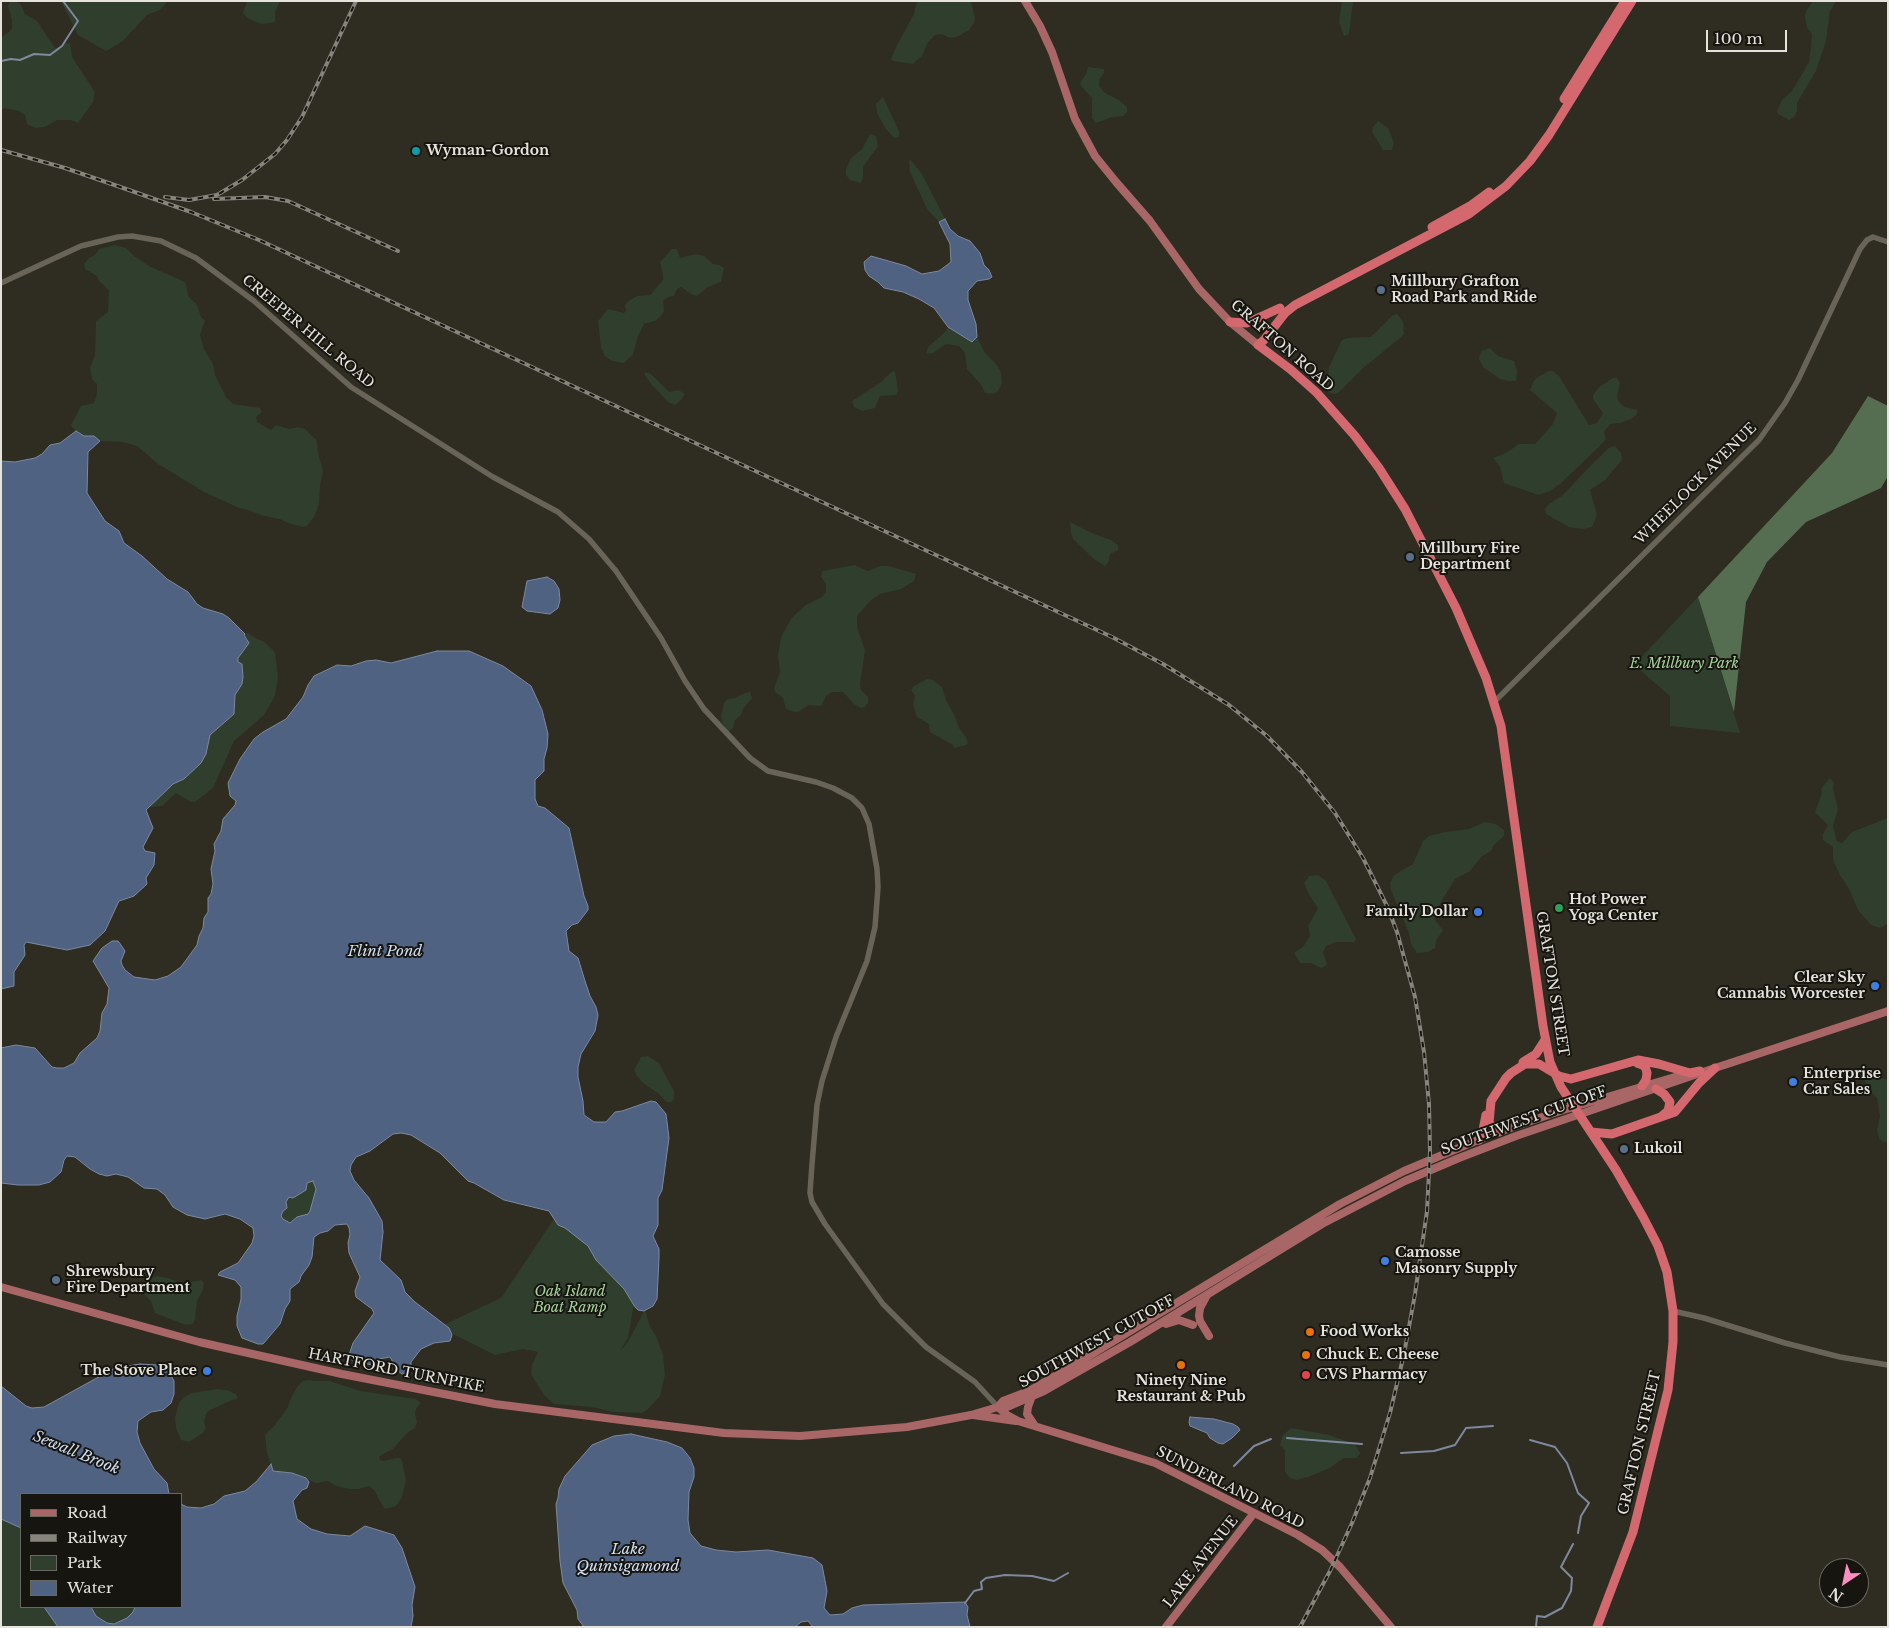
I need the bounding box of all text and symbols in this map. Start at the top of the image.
scale bar [1709,20,1790,52]
text: 100 m [1714,29,1763,48]
place label: Wyman-Gordon [426,143,549,159]
marker: Wyman-Gordon [410,145,422,157]
street label: CREEPER HILL ROAD [239,272,377,392]
place label: Millbury Grafton Road Park and Ride [1391,274,1537,306]
marker: Millbury Grafton Road Park and Ride [1375,284,1387,296]
street label: GRAFTON ROAD [1227,297,1337,395]
street label: WHEELOCK AVENUE [1632,420,1760,548]
place label: Millbury Fire Department [1420,541,1520,574]
marker: Millbury Fire Department [1404,551,1416,563]
park label: E. Millbury Park [1629,656,1739,672]
place label: Hot Power Yoga Center [1569,892,1658,924]
marker: Hot Power Yoga Center [1553,902,1565,914]
place label: Family Dollar [1366,904,1468,920]
marker: Family Dollar [1472,906,1484,918]
street label: GRAFTON STREET [1532,910,1572,1058]
water label: Flint Pond [348,943,422,961]
place label: Clear Sky Cannabis Worcester [1717,970,1865,1002]
marker: Clear Sky Cannabis Worcester [1869,980,1881,992]
place label: Enterprise Car Sales [1803,1066,1881,1098]
marker: Enterprise Car Sales [1787,1076,1799,1088]
street label: SOUTHWEST CUTOFF [1439,1083,1609,1159]
place label: Lukoil [1634,1141,1683,1157]
marker: Lukoil [1618,1143,1630,1155]
place label: Camosse Masonry Supply [1395,1245,1517,1278]
marker: Camosse Masonry Supply [1379,1255,1391,1267]
place label: Shrewsbury Fire Department [66,1264,190,1296]
marker: Shrewsbury Fire Department [50,1274,62,1286]
park label: Oak Island Boat Ramp [533,1284,607,1316]
street label: SOUTHWEST CUTOFF [1016,1292,1178,1392]
place label: Food Works [1320,1324,1409,1340]
marker: Food Works [1304,1326,1316,1338]
street label: HARTFORD TURNPIKE [307,1346,485,1396]
place label: Chuck E. Cheese [1316,1347,1439,1363]
marker: Chuck E. Cheese [1300,1349,1312,1361]
marker: Ninety Nine Restaurant & Pub [1175,1359,1187,1371]
place label: The Stove Place [81,1363,197,1379]
marker: The Stove Place [201,1365,213,1377]
place label: CVS Pharmacy [1316,1367,1427,1383]
marker: CVS Pharmacy [1300,1369,1312,1381]
street label: GRAFTON STREET [1615,1369,1665,1517]
place label: Ninety Nine Restaurant & Pub [1116,1373,1246,1405]
water label: Sewall Brook [30,1428,122,1478]
street label: SUNDERLAND ROAD [1153,1443,1307,1533]
legend [20,1493,182,1608]
text: Road [67,1503,107,1522]
street label: LAKE AVENUE [1160,1513,1242,1611]
text: Railway [67,1528,127,1547]
water label: Lake Quinsigamond [577,1541,679,1576]
text: Park [67,1553,102,1572]
north arrow [1819,1558,1869,1608]
text: Water [67,1578,113,1597]
text: N [1826,1583,1847,1606]

